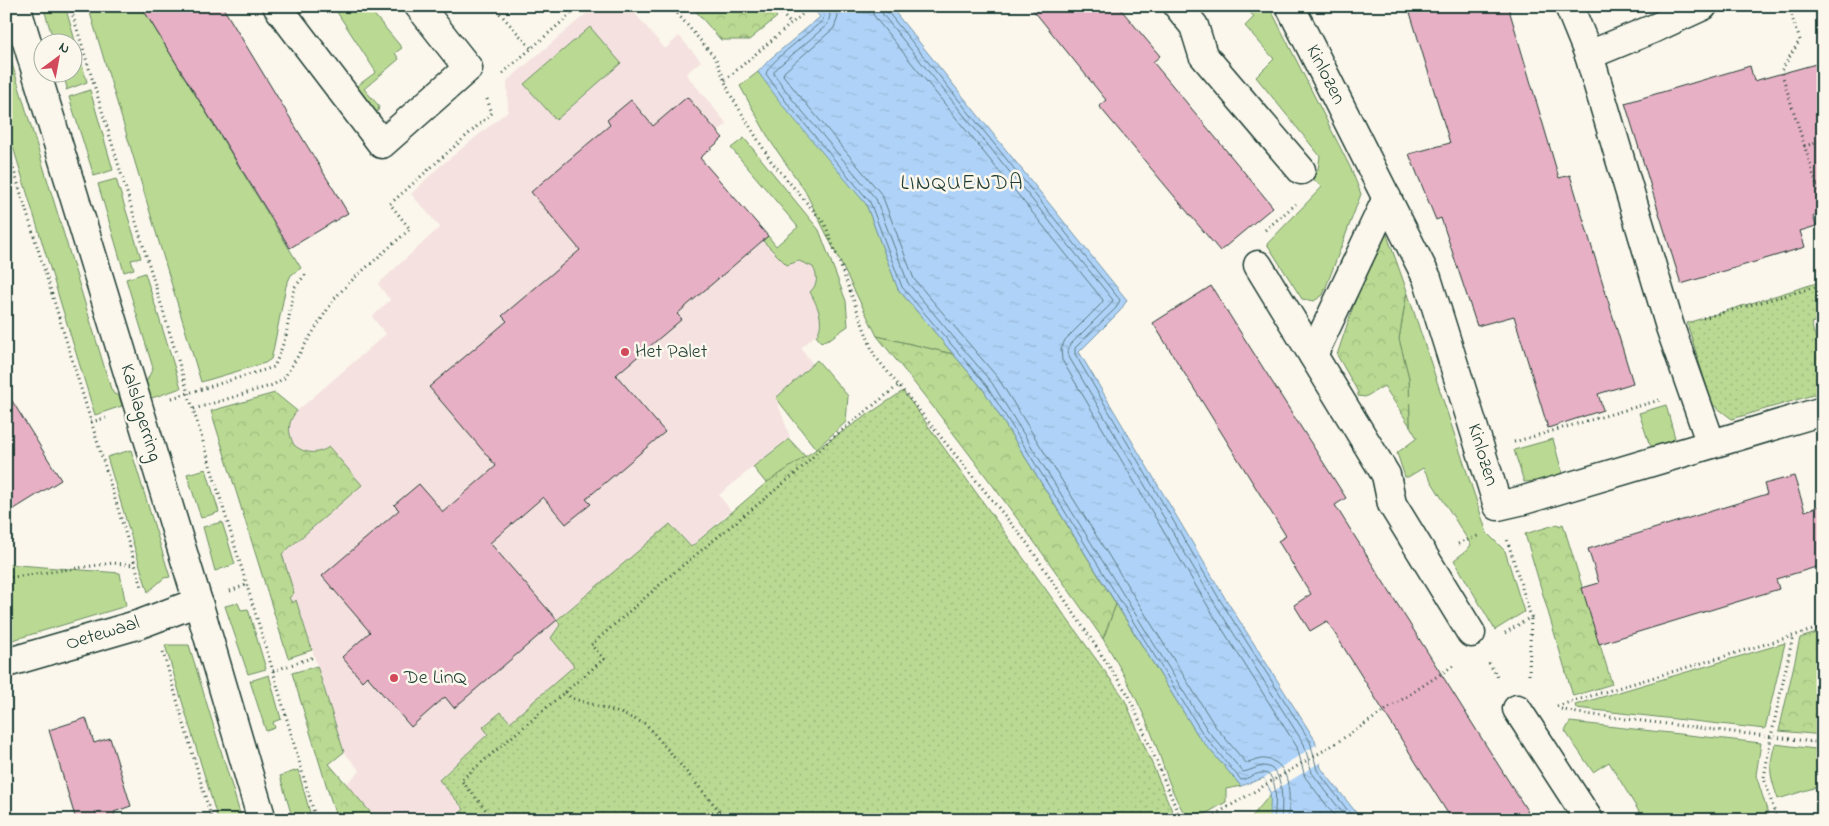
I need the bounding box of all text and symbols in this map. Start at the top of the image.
north arrow [32,32,82,82]
text: N [55,37,74,60]
street label: Kinlozen [1298,40,1353,110]
district label: LINQUENDA [900,168,1024,200]
place label: Het Palet [635,338,708,367]
marker: Het Palet [619,346,631,358]
street label: Kalslagerring [110,360,169,466]
street label: Kinlozen [1459,420,1505,490]
street label: Oetewaal [62,609,144,659]
place label: De LinQ [403,664,467,693]
marker: De LinQ [388,672,400,684]

